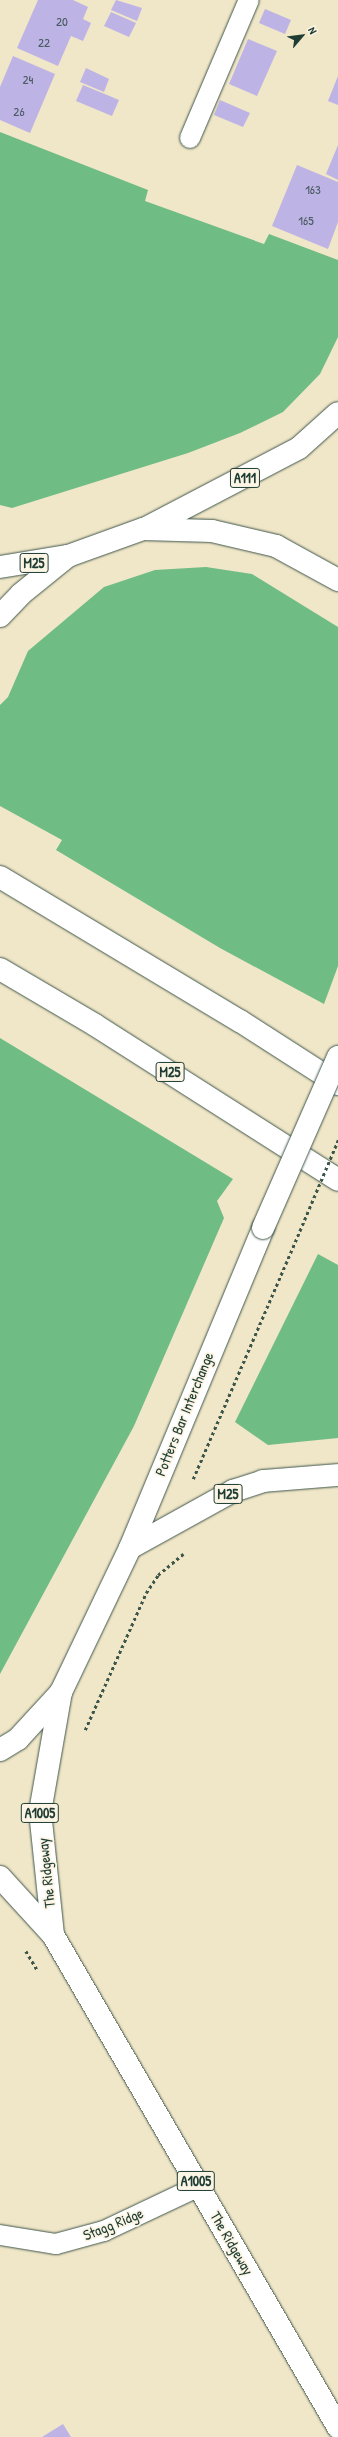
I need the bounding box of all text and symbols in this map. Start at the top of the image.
house number: 20 [56,13,68,29]
north arrow [282,16,322,56]
text: N [305,24,320,36]
house number: 22 [38,34,50,50]
house number: 24 [23,71,33,87]
house number: 26 [13,103,25,119]
house number: 163 [305,181,321,197]
house number: 165 [298,212,314,228]
road number: A111 [229,466,261,490]
road number: M25 [19,551,49,575]
road number: M25 [155,1060,185,1084]
street label: Potters Bar Interchange [151,1349,217,1479]
road number: M25 [213,1482,243,1506]
road number: A1005 [20,1801,60,1825]
street label: The Ridgeway [33,1837,59,1909]
road number: A1005 [176,2169,216,2193]
street label: Stagg Ridge [80,2204,146,2244]
street label: The Ridgeway [207,2208,257,2278]

